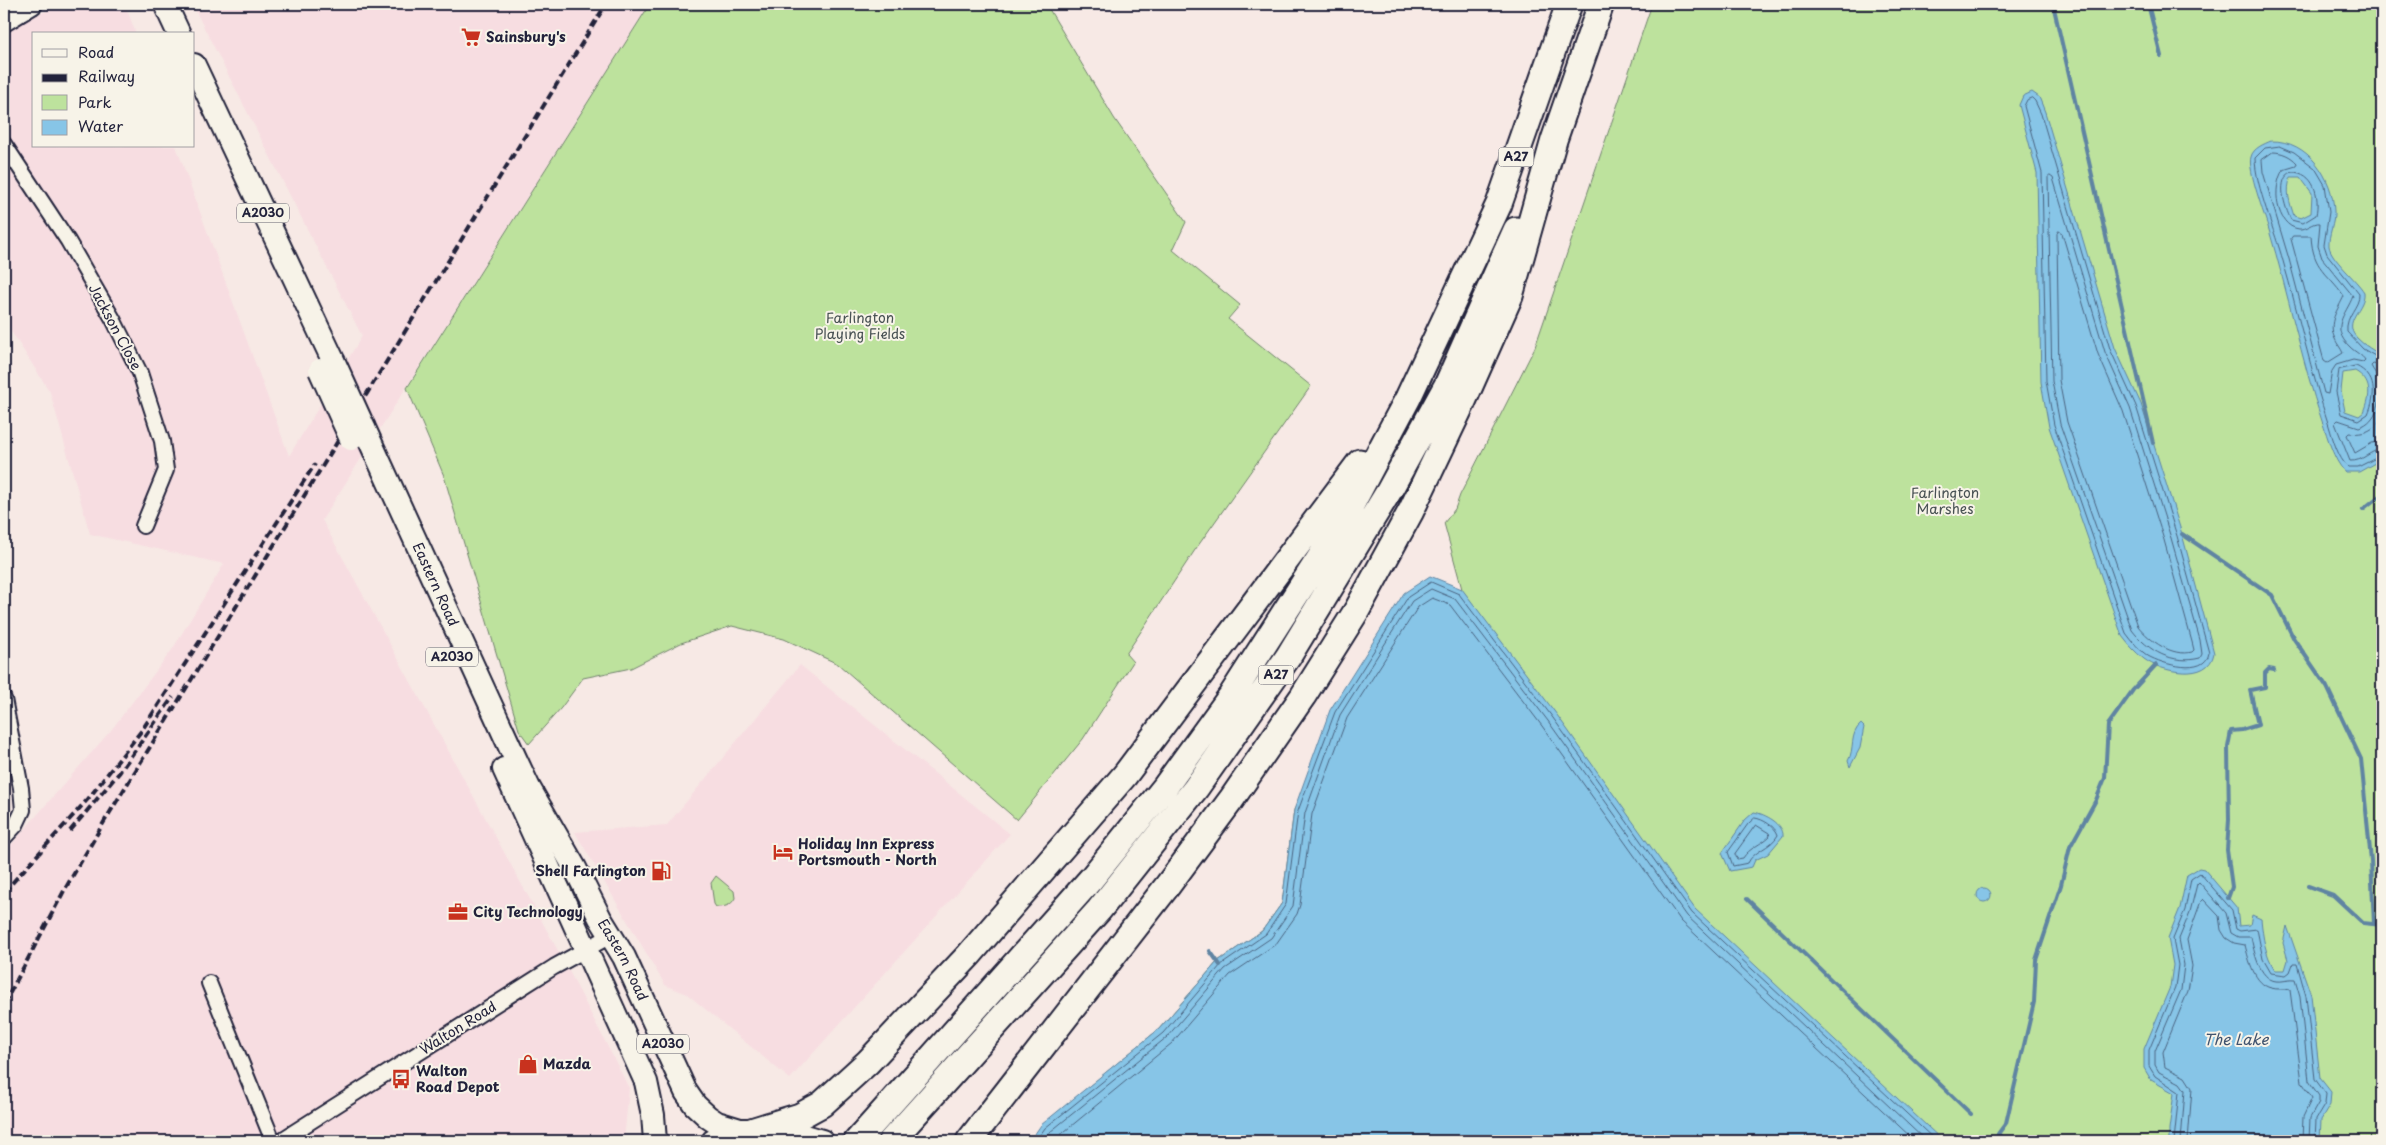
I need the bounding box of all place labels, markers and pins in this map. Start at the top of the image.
supermarket icon: Sainsbury's [460,26,482,48]
place label: Sainsbury's [486,26,566,47]
place label: Holiday Inn Express Portsmouth - North [798,833,937,870]
hotel icon: Holiday Inn Express Portsmouth - North [772,841,794,863]
place label: Shell Farlington [535,860,646,881]
fuel station icon: Shell Farlington [650,860,672,882]
office icon: City Technology [447,901,469,923]
place label: City Technology [473,901,583,922]
shop icon: Mazda [517,1053,539,1075]
place label: Mazda [543,1053,591,1074]
place label: Walton Road Depot [416,1060,500,1097]
bus stop icon: Walton Road Depot [390,1068,412,1090]

